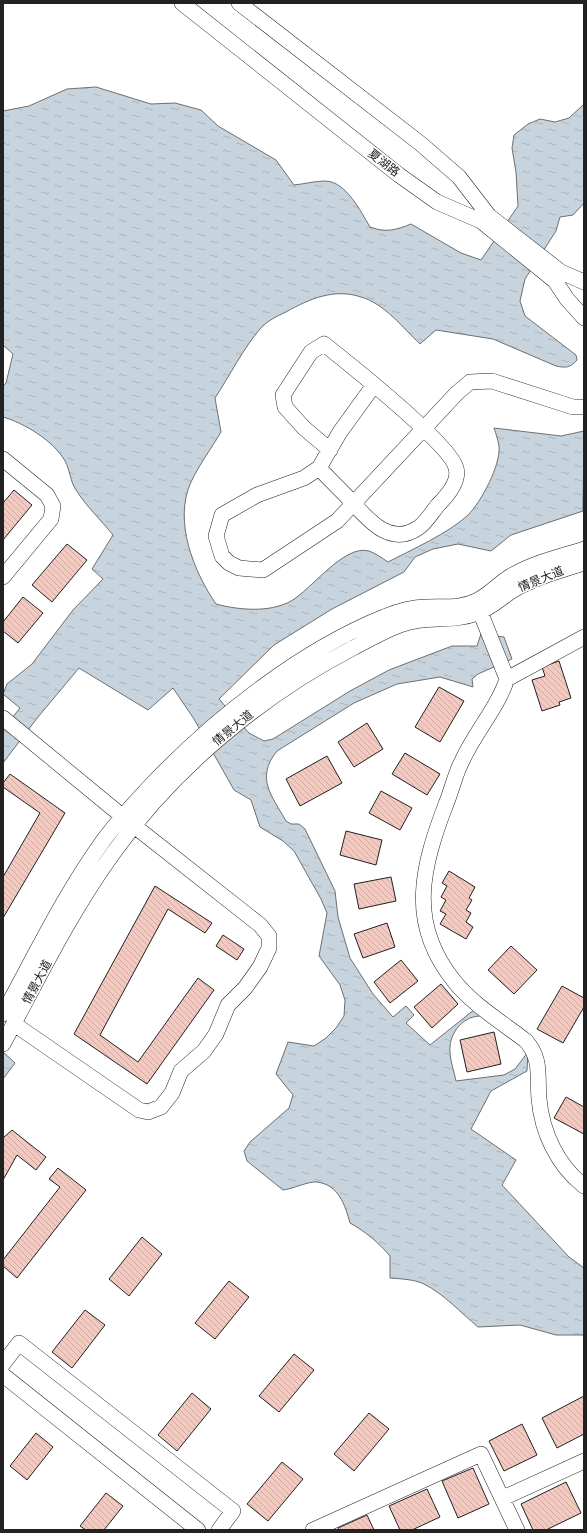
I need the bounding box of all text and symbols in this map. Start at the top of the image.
street label: 夏湖路 [366,146,402,180]
street label: 情景大道 [516,564,566,594]
street label: 情景大道 [210,707,256,749]
street label: 情景大道 [20,958,54,1006]

